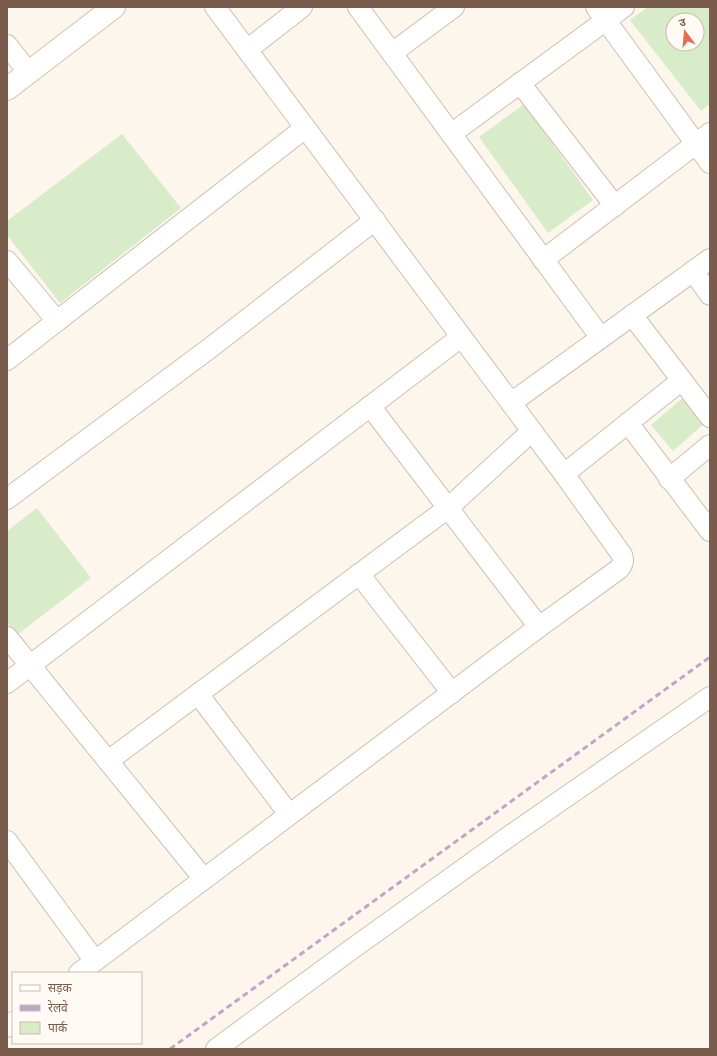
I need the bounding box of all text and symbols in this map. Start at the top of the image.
north arrow [665,12,705,52]
text: उ [677,16,688,30]
legend [12,972,142,1044]
text: सड़क [48,981,73,995]
text: रेलवे [48,1000,68,1015]
text: पार्क [48,1021,68,1035]

